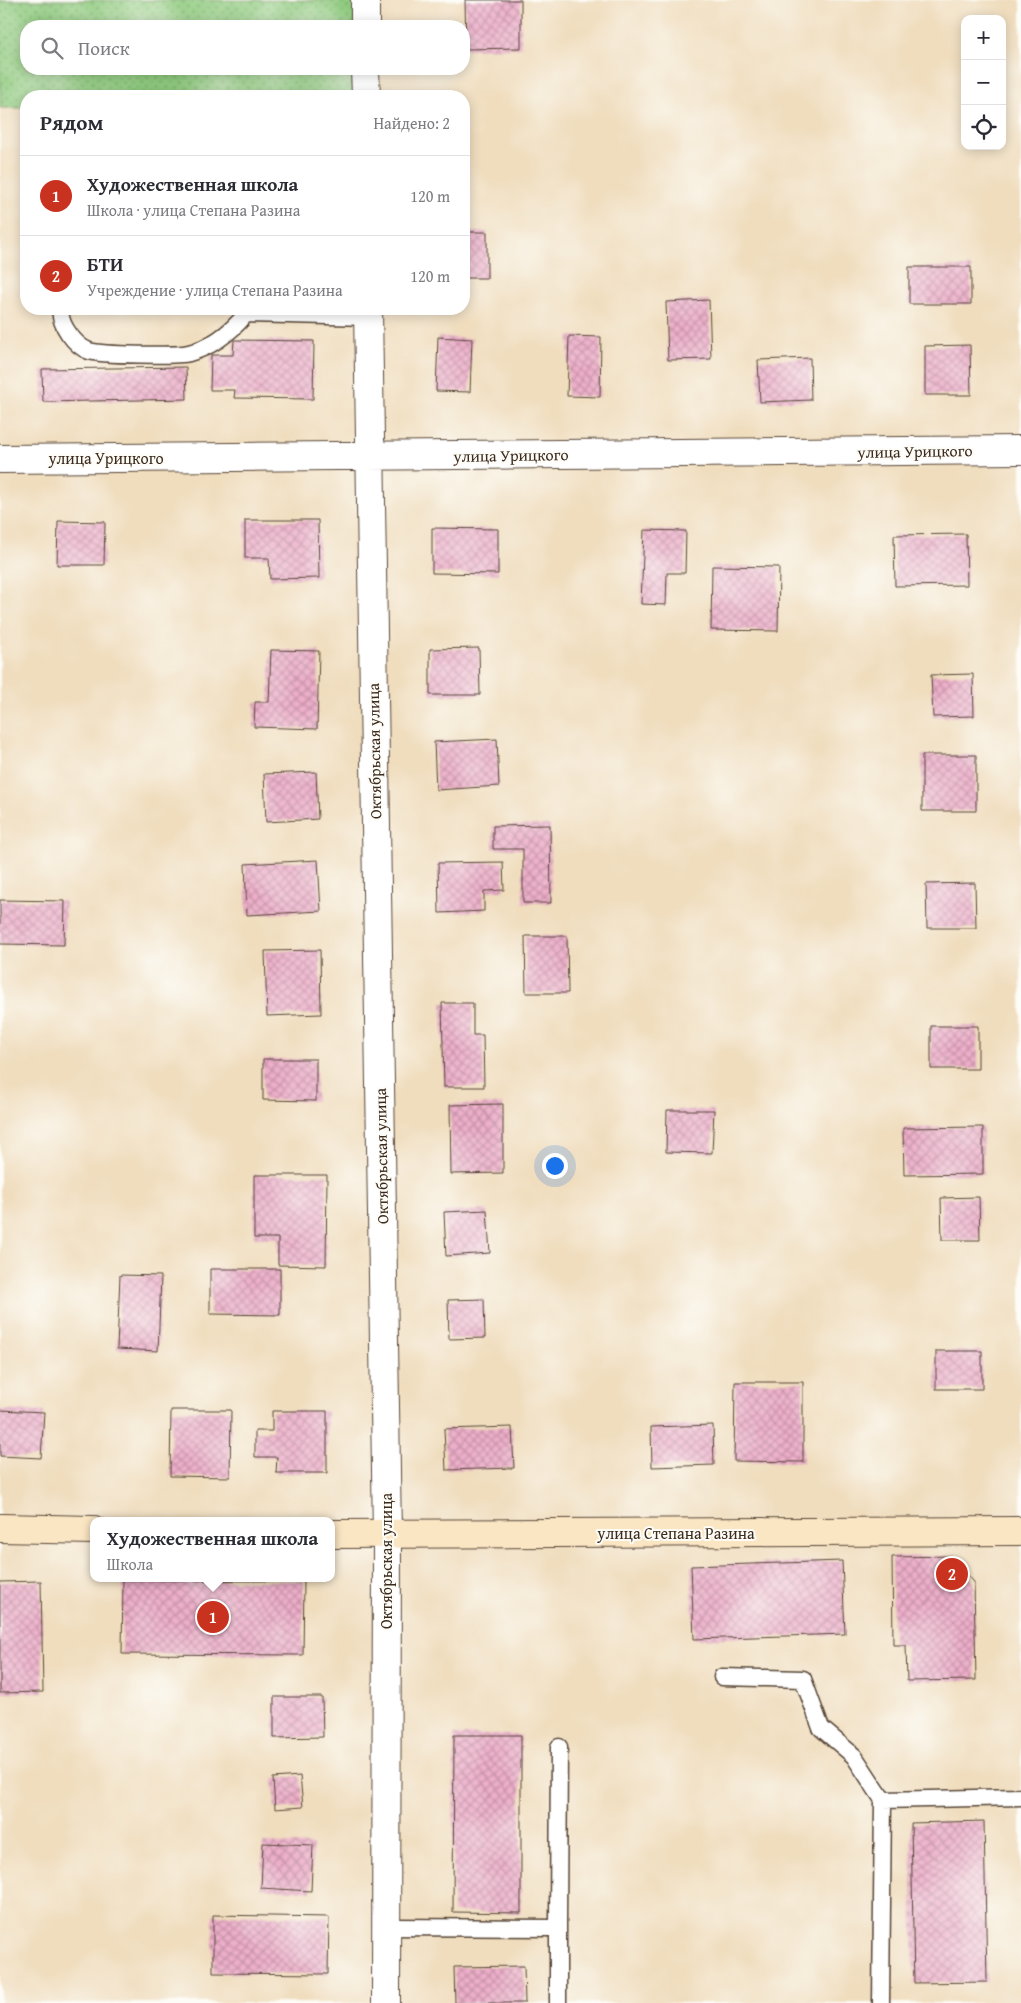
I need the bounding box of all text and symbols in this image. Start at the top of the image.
map controls [961,15,1006,150]
button: + [961,15,1006,60]
search box [20,20,470,75]
icon: search [38,34,66,62]
text: Поиск [78,34,130,62]
button: − [961,60,1006,105]
button: locate [961,105,1006,150]
text: Рядом [40,107,103,138]
text: Найдено: 2 [373,111,450,135]
text: Художественная школа [87,170,298,198]
text: 1 [52,184,60,208]
text: 120 m [410,184,450,208]
text: Школа · улица Степана Разина [87,198,300,222]
text: БТИ [87,250,123,278]
text: 2 [52,264,60,288]
text: 120 m [410,264,450,288]
text: Учреждение · улица Степана Разина [87,278,343,302]
street label: улица Урицкого [856,438,973,464]
street label: улица Урицкого [452,442,569,468]
street label: улица Урицкого [47,446,164,470]
street label: Октябрьская улица [361,682,387,819]
street label: Октябрьская улица [368,1087,394,1224]
your location [542,1153,568,1179]
street label: Октябрьская улица [374,1493,398,1629]
popup [90,1517,335,1582]
street label: улица Степана Разина [596,1521,755,1545]
text: Художественная школа [107,1524,318,1552]
text: Школа [107,1552,153,1576]
pin: 2 [936,1555,968,1593]
pin: 1 [197,1598,229,1636]

